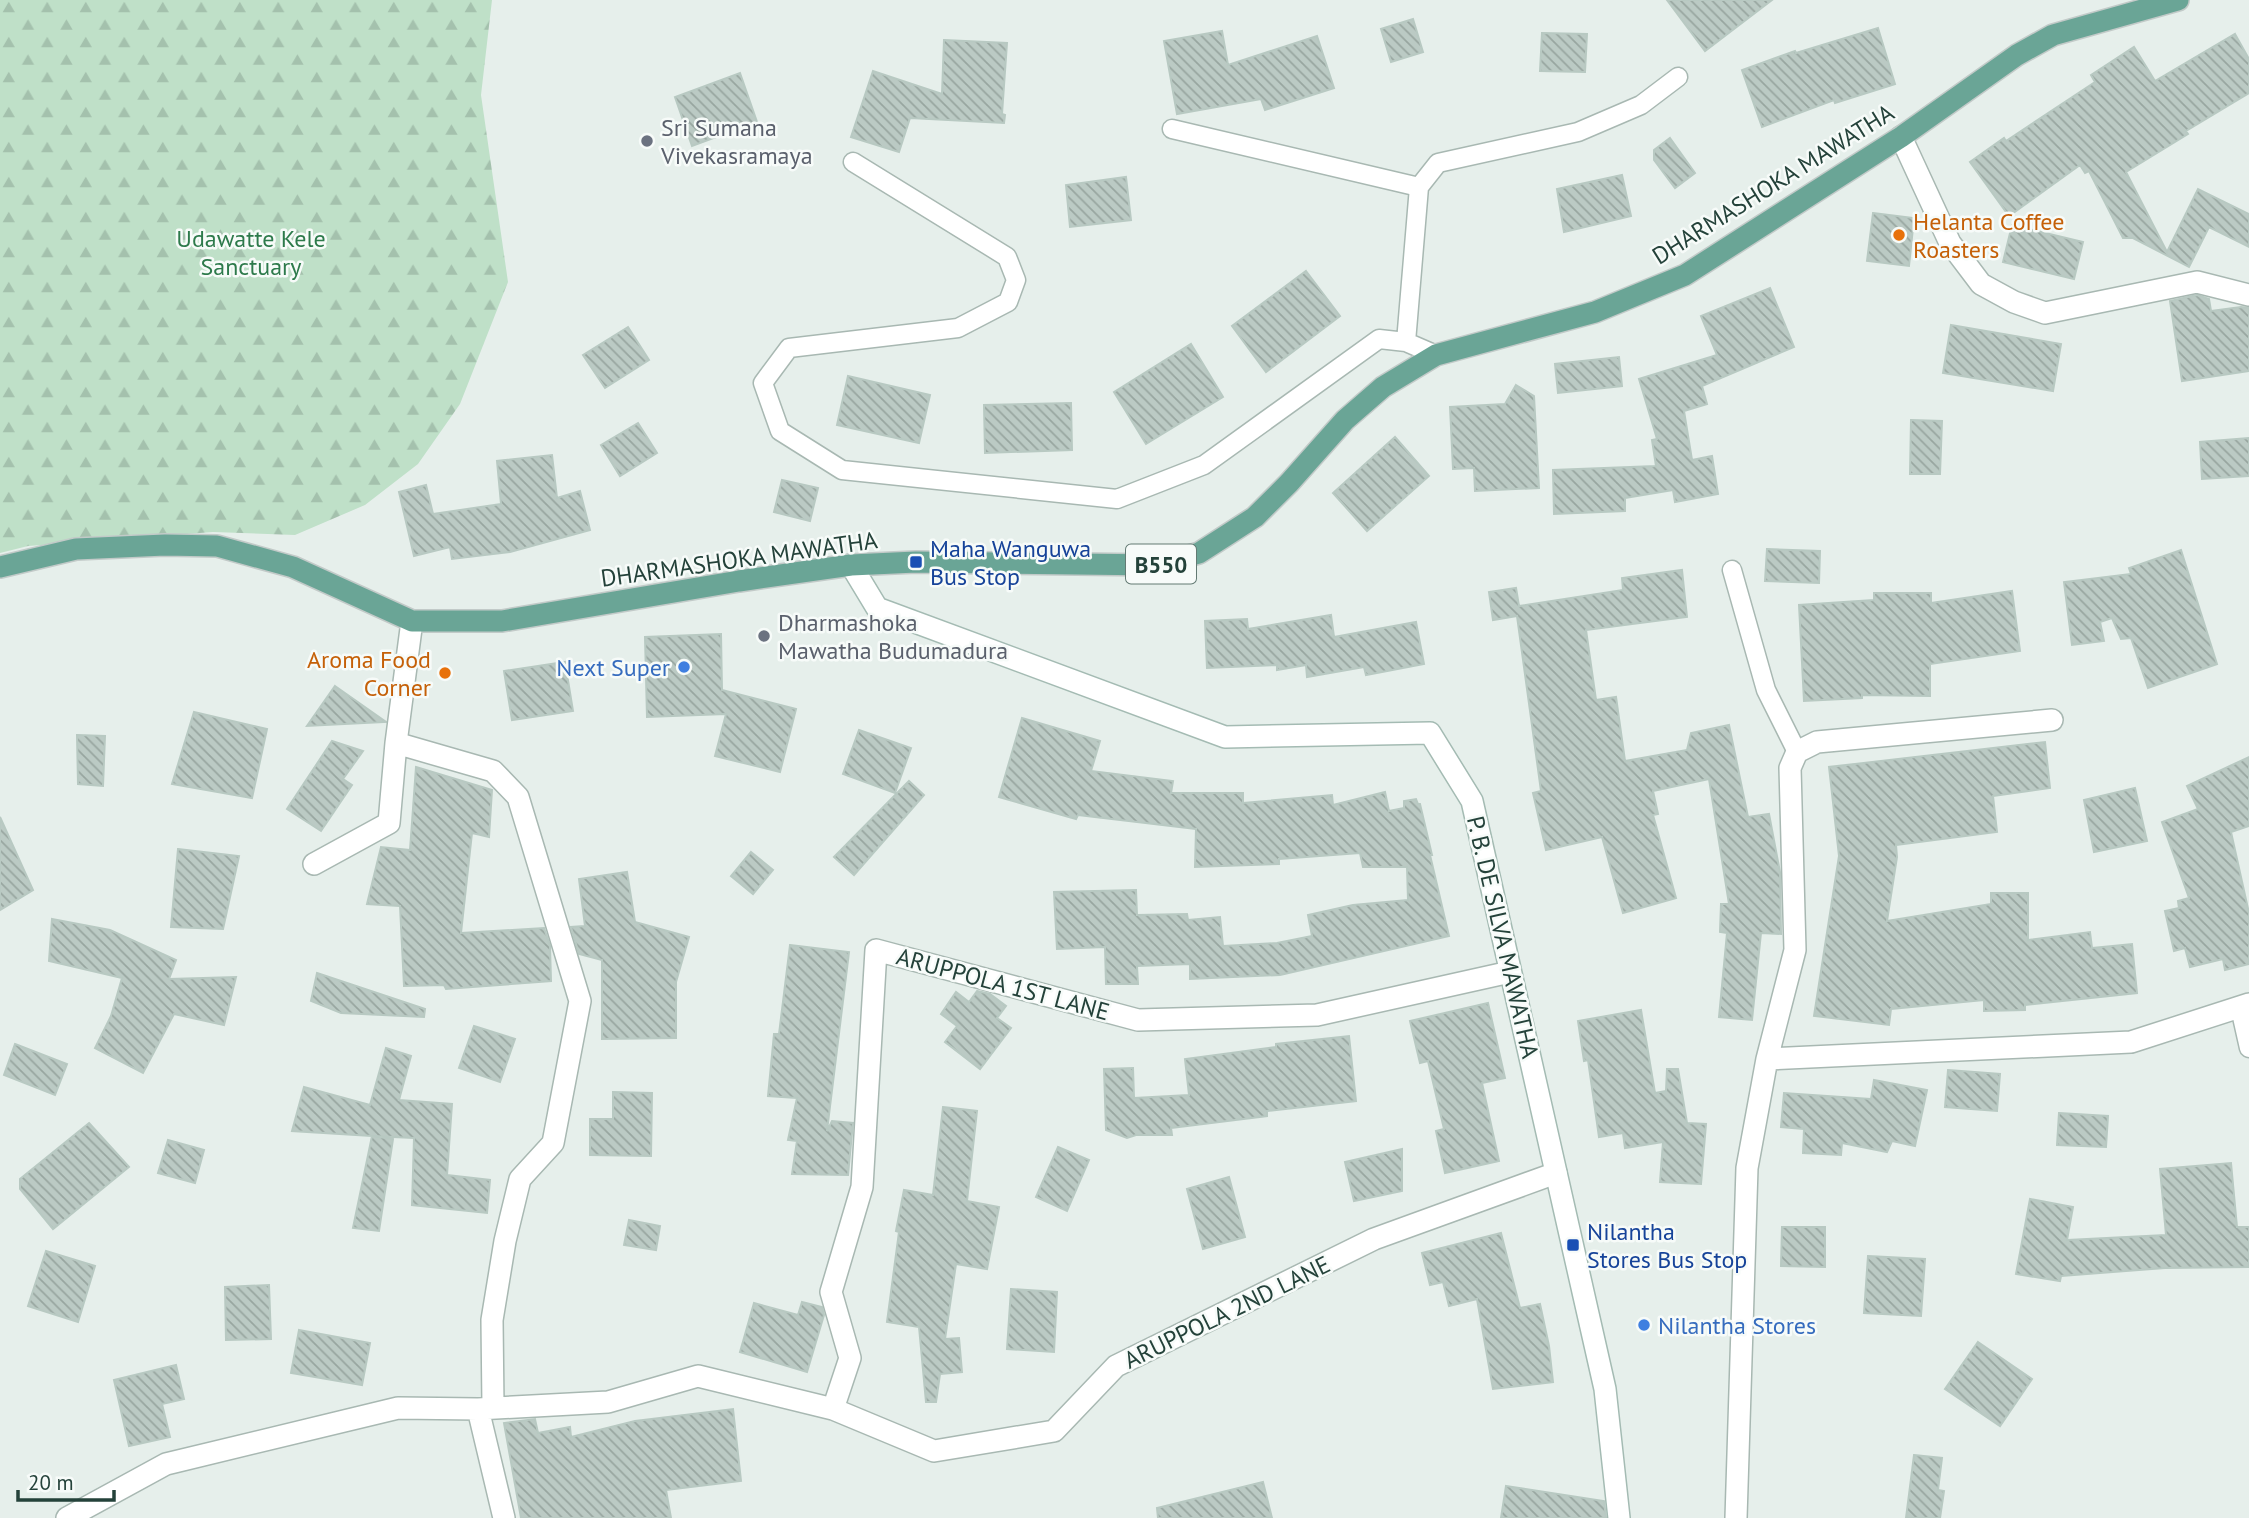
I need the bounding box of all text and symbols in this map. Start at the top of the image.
street label: DHARMASHOKA MAWATHA [1646,97,1900,271]
place label: Sri Sumana Vivekasramaya [660,112,813,171]
marker: Sri Sumana Vivekasramaya [639,133,655,149]
place label: Helanta Coffee Roasters [1913,206,2064,265]
park label: Udawatte Kele Sanctuary [176,223,326,282]
marker: Helanta Coffee Roasters [1891,227,1907,243]
street label: DHARMASHOKA MAWATHA [599,524,879,594]
place label: Maha Wanguwa Bus Stop [930,533,1091,592]
road number: B550 [1126,544,1196,584]
marker: Maha Wanguwa Bus Stop [908,554,924,570]
place label: Dharmashoka Mawatha Budumadura [778,607,1008,666]
marker: Dharmashoka Mawatha Budumadura [756,628,772,644]
place label: Aroma Food Corner [307,644,431,703]
place label: Next Super [556,652,670,683]
marker: Next Super [676,659,692,675]
marker: Aroma Food Corner [437,665,453,681]
street label: P. B. DE SILVA MAWATHA [1460,813,1546,1061]
street label: ARUPPOLA 1ST LANE [893,941,1113,1027]
place label: Nilantha Stores Bus Stop [1587,1216,1747,1275]
marker: Nilantha Stores Bus Stop [1565,1237,1581,1253]
street label: ARUPPOLA 2ND LANE [1119,1249,1335,1375]
place label: Nilantha Stores [1658,1310,1816,1341]
marker: Nilantha Stores [1636,1317,1652,1333]
scale bar [18,1458,114,1502]
text: 20 m [28,1469,74,1496]

